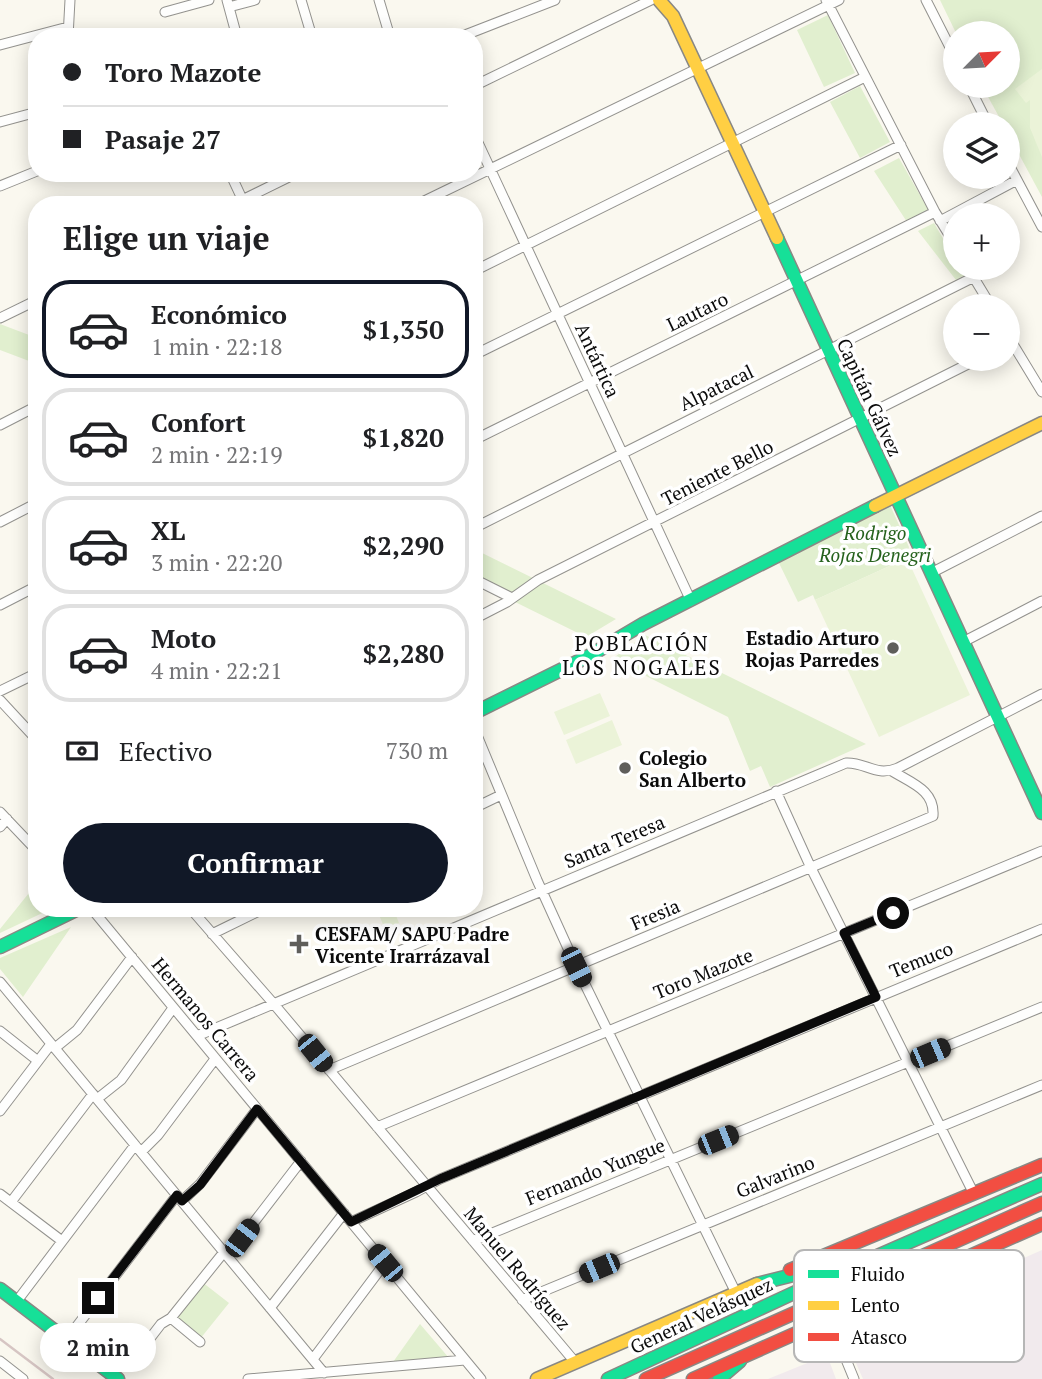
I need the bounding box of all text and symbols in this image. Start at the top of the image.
north arrow [943,21,1020,98]
map controls [943,21,1020,371]
text: Toro Mazote [105,55,261,89]
button: layers [943,112,1020,189]
text: Pasaje 27 [105,122,221,156]
button: + [943,203,1020,280]
text: Elige un viaje [63,217,270,259]
street label: Lautaro [662,285,732,337]
button: − [943,294,1020,371]
text: Económico [151,297,287,331]
icon: car [67,298,130,361]
text: $1,350 [363,312,444,346]
street label: Antártica [570,319,626,402]
text: 1 min · 22:18 [151,331,283,362]
street label: Capitán Gálvez [832,334,908,460]
street label: Alpatacal [675,358,757,416]
text: Confort [151,405,246,439]
icon: car [67,406,130,469]
text: $1,820 [363,420,444,454]
street label: Teniente Bello [657,433,777,511]
text: 2 min · 22:19 [151,439,283,470]
text: XL [151,513,185,547]
icon: car [67,514,130,577]
park label: Rodrigo Rojas Denegri [818,520,932,567]
text: $2,290 [363,528,444,562]
text: 3 min · 22:20 [151,547,283,578]
text: Moto [151,621,216,655]
icon: car [67,622,130,685]
place label: Estadio Arturo Rojas Parredes [745,625,879,672]
district label: POBLACIÓN LOS NOGALES [562,629,722,681]
text: $2,280 [363,636,444,670]
marker: Estadio Arturo Rojas Parredes [885,640,901,656]
text: 4 min · 22:21 [151,655,283,686]
icon: cash [63,732,101,770]
text: Efectivo [119,734,212,768]
text: 730 m [386,735,448,766]
place label: Colegio San Alberto [639,745,746,792]
marker: Colegio San Alberto [617,760,633,776]
street label: Santa Teresa [560,808,669,873]
button: Confirmar [63,823,448,903]
street label: Fresia [627,892,684,935]
route start [877,897,909,929]
place label: CESFAM/ SAPU Padre Vicente Irarrázaval [315,921,510,968]
marker: CESFAM/ SAPU Padre Vicente Irarrázaval [289,934,309,954]
street label: Temuco [886,935,956,983]
street label: Toro Mazote [649,942,757,1004]
car [558,944,595,990]
street label: Hermanos Carrera [147,952,265,1086]
car [294,1030,337,1076]
car [907,1035,954,1071]
car [695,1122,742,1158]
street label: Fernando Yungue [522,1132,668,1210]
street label: Galvarino [732,1149,818,1203]
street label: Manuel Rodríguez [459,1201,577,1335]
car [221,1215,264,1261]
car [364,1240,407,1286]
car [576,1250,623,1286]
legend [794,1250,1024,1362]
text: Fluido [851,1261,905,1286]
street label: General Velásquez [626,1271,776,1359]
route end [82,1282,114,1314]
text: Lento [851,1292,900,1317]
callout: 2 min [40,1322,156,1372]
text: Atasco [851,1324,907,1349]
text: 2 min [67,1332,129,1363]

